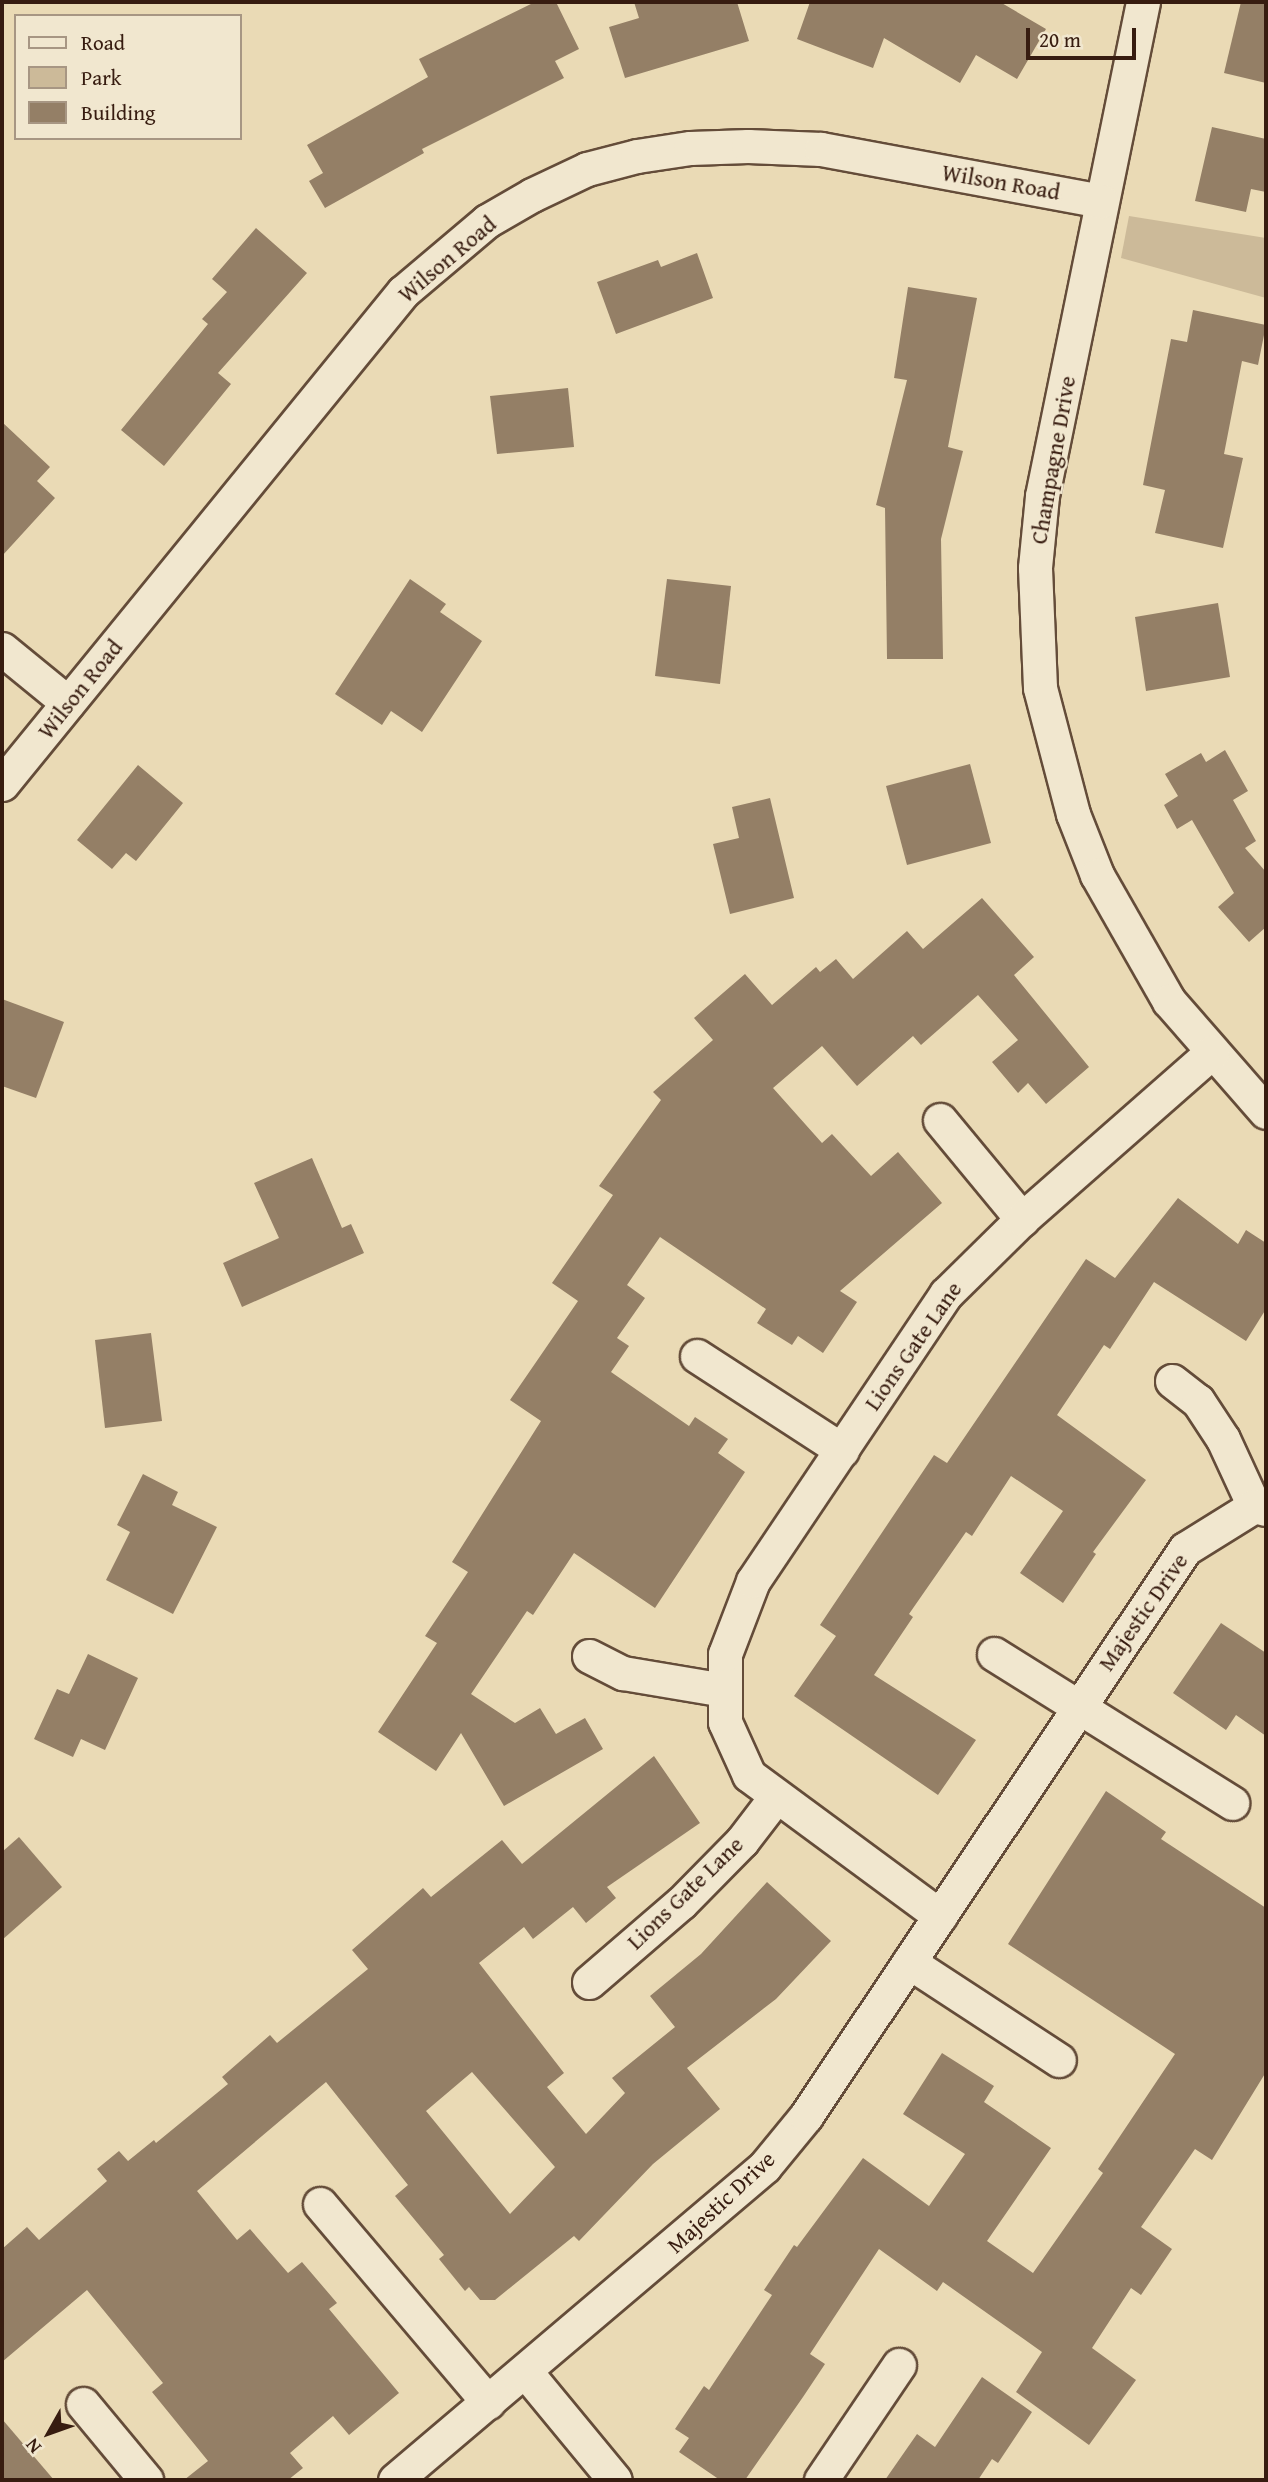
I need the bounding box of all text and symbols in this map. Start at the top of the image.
legend [14,14,242,140]
scale bar [1030,14,1140,58]
text: 20 m [1039,24,1081,55]
text: Road [81,27,125,58]
text: Park [81,62,122,93]
text: Building [81,97,155,128]
street label: Wilson Road [940,158,1062,206]
street label: Wilson Road [392,210,502,308]
street label: Champagne Drive [1025,374,1081,546]
street label: Wilson Road [32,634,128,744]
street label: Lions Gate Lane [858,1276,968,1416]
street label: Majestic Drive [1092,1548,1194,1676]
street label: Lions Gate Lane [621,1831,749,1955]
street label: Majestic Drive [661,2145,781,2259]
north arrow [14,2398,84,2468]
text: N [18,2433,48,2460]

